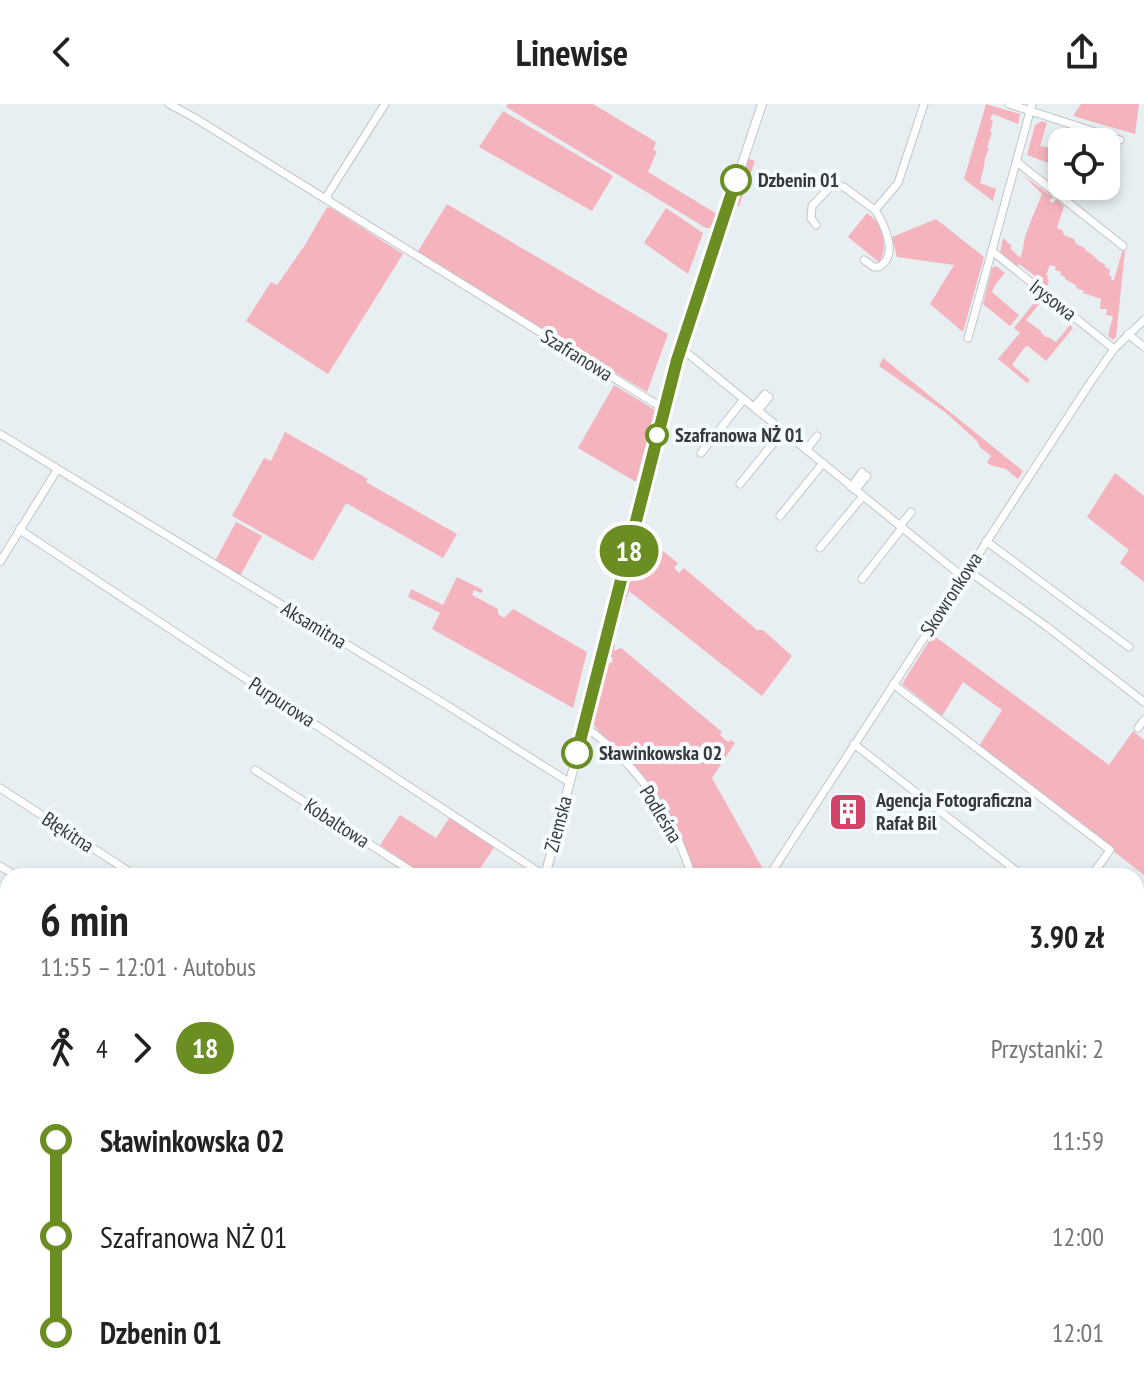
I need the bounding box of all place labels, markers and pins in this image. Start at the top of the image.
marker: Dzbenin 01 [721,165,751,195]
place label: Dzbenin 01 [758,167,839,193]
place label: Szafranowa NŻ 01 [675,422,804,448]
marker: Szafranowa NŻ 01 [646,424,668,446]
marker: Sławinkowska 02 [562,738,592,768]
place label: Sławinkowska 02 [599,740,722,766]
place label: Agencja Fotograficzna Rafał Bil [875,787,1032,836]
building icon: Agencja Fotograficzna Rafał Bil [827,791,869,833]

